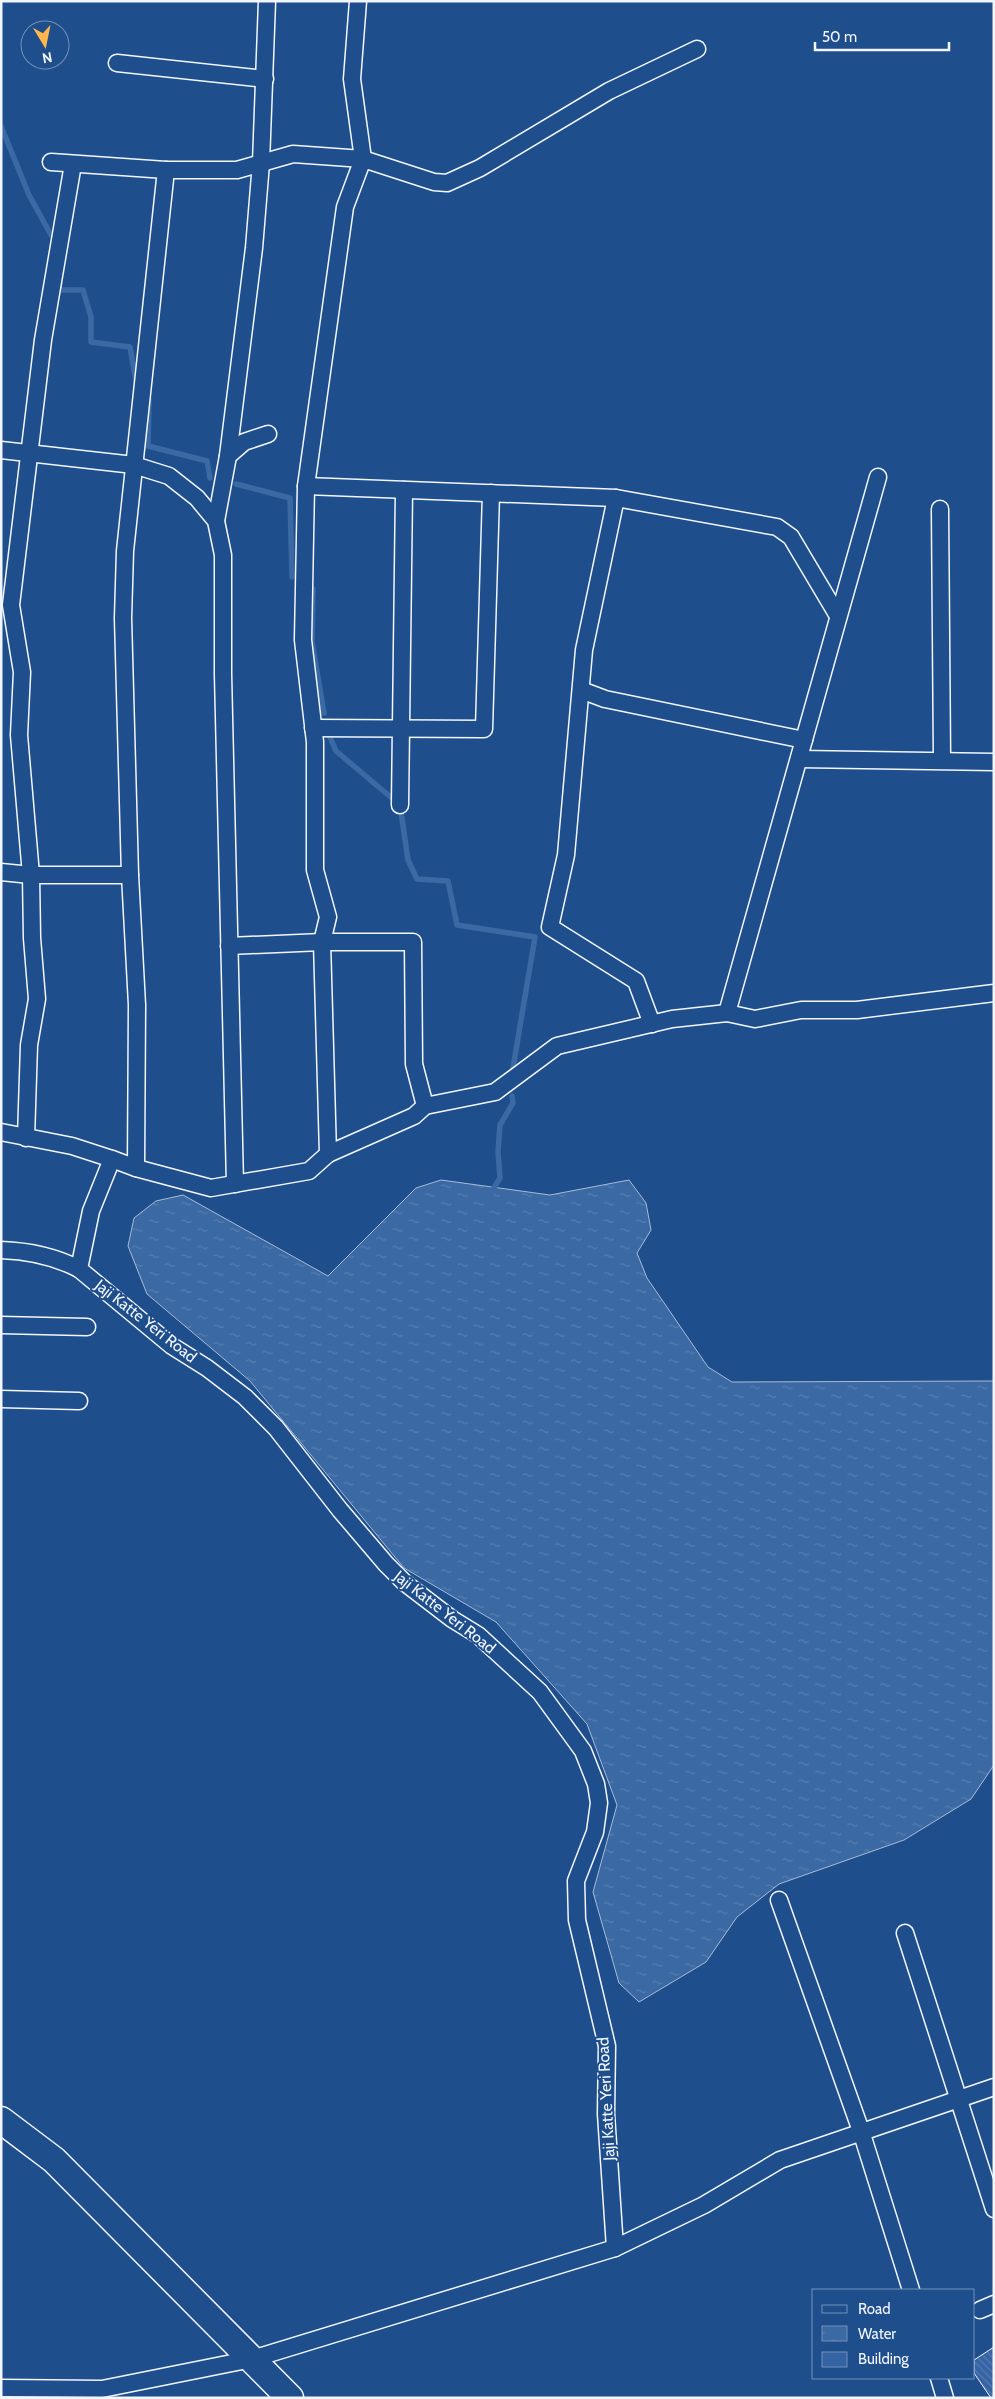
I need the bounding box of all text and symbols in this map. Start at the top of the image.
north arrow [20,20,70,70]
scale bar [815,20,949,52]
text: 50 m [822,28,857,46]
text: N [41,48,54,68]
street label: Jaji Katte Yeri Road [91,1275,201,1367]
street label: Jaji Katte Yeri Road [390,1566,500,1658]
street label: Jaji Katte Yeri Road [593,2037,619,2162]
legend [812,2289,975,2379]
text: Road [858,2300,891,2318]
text: Water [858,2325,896,2343]
text: Building [858,2350,909,2368]

